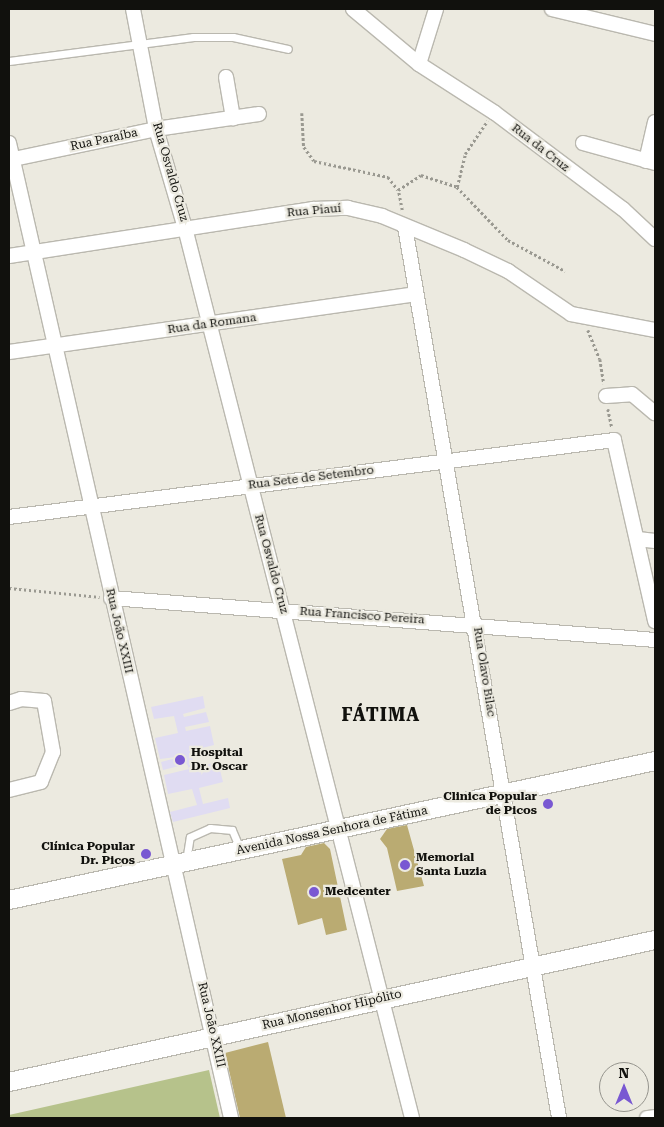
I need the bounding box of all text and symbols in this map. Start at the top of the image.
street label: Rua Osvaldo Cruz [149,121,191,223]
street label: Rua da Cruz [508,121,572,175]
street label: Rua Paraíba [69,126,139,154]
street label: Rua Piauí [286,201,342,221]
street label: Rua da Romana [167,311,257,337]
street label: Rua Sete de Setembro [247,463,375,493]
street label: Rua Osvaldo Cruz [251,513,291,615]
street label: Rua João XXIII [102,587,136,675]
street label: Rua Francisco Pereira [299,604,425,628]
street label: Rua Olavo Bilac [470,626,498,718]
district label: FÁTIMA [341,704,421,726]
place label: Hospital Dr. Oscar [191,746,248,774]
marker: Hospital Dr. Oscar [173,753,187,767]
place label: Clinica Popular de Picos [443,790,537,818]
marker: Clinica Popular de Picos [541,797,555,811]
street label: Avenida Nossa Senhora de Fátima [235,804,429,858]
place label: Clínica Popular Dr. Picos [41,840,135,868]
marker: Clínica Popular Dr. Picos [139,847,153,861]
place label: Memorial Santa Luzia [416,851,486,879]
marker: Memorial Santa Luzia [398,858,412,872]
marker: Medcenter [307,885,321,899]
place label: Medcenter [325,885,391,899]
street label: Rua João XXIII [194,981,228,1069]
street label: Rua Monsenhor Hipólito [261,987,403,1033]
north arrow [599,1062,649,1112]
text: N [619,1065,629,1081]

